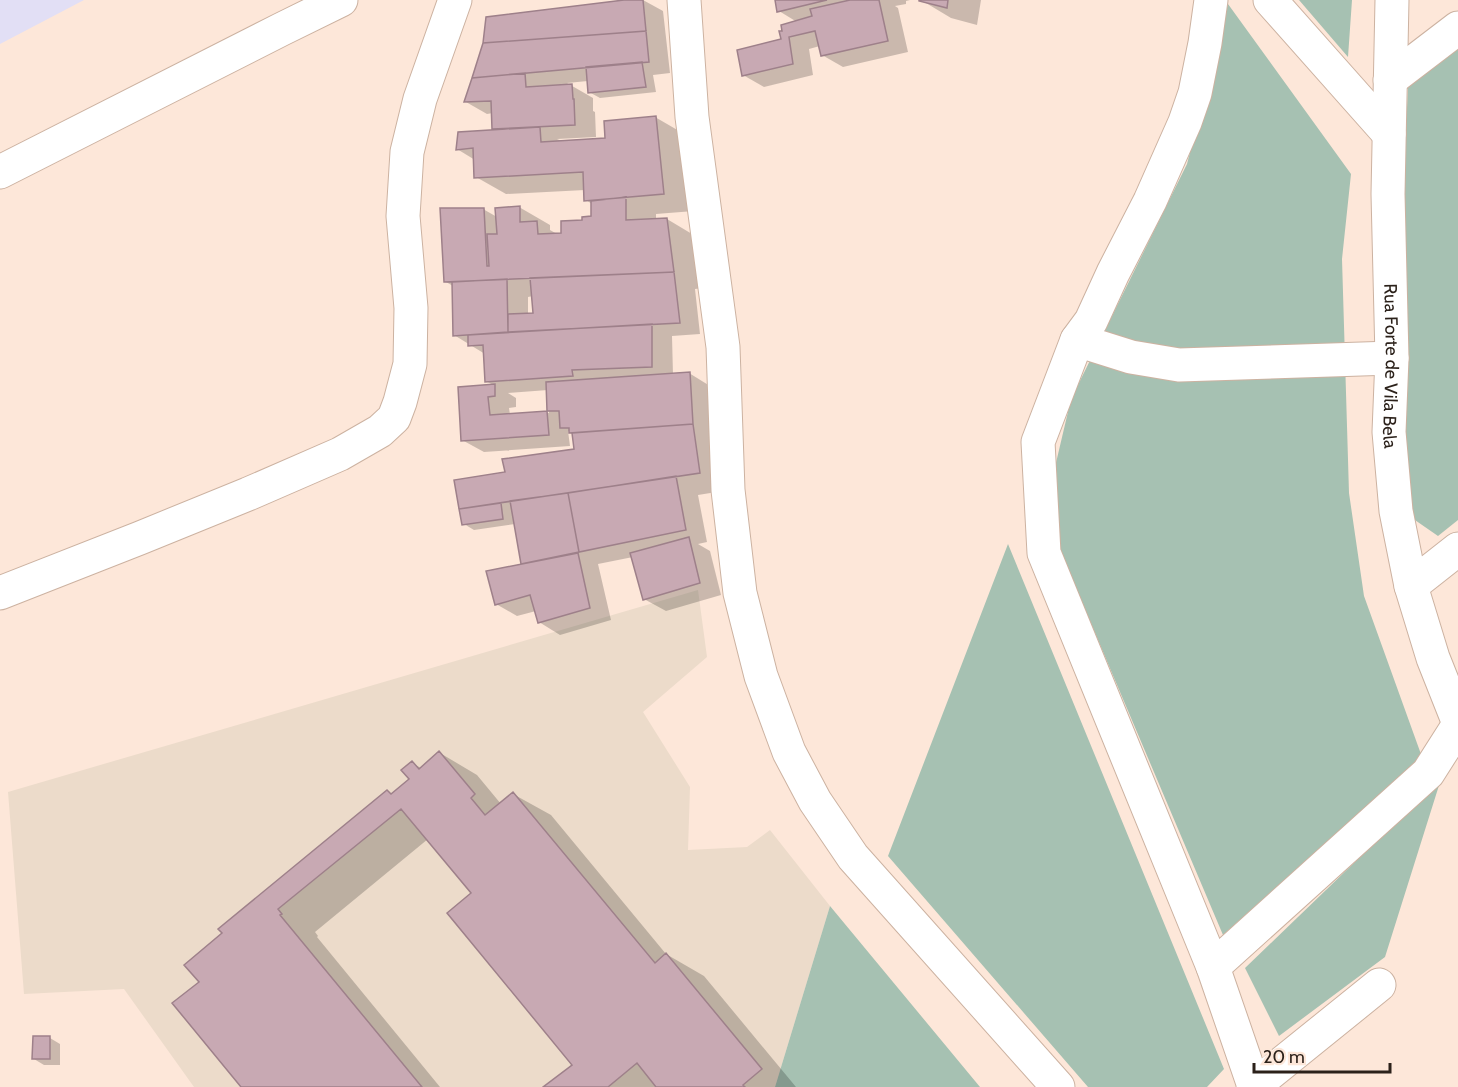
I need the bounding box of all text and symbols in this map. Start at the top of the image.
street label: Rua Forte de Vila Bela [1378,283,1403,450]
scale bar [1254,1036,1390,1074]
text: 20 m [1263,1046,1305,1068]

